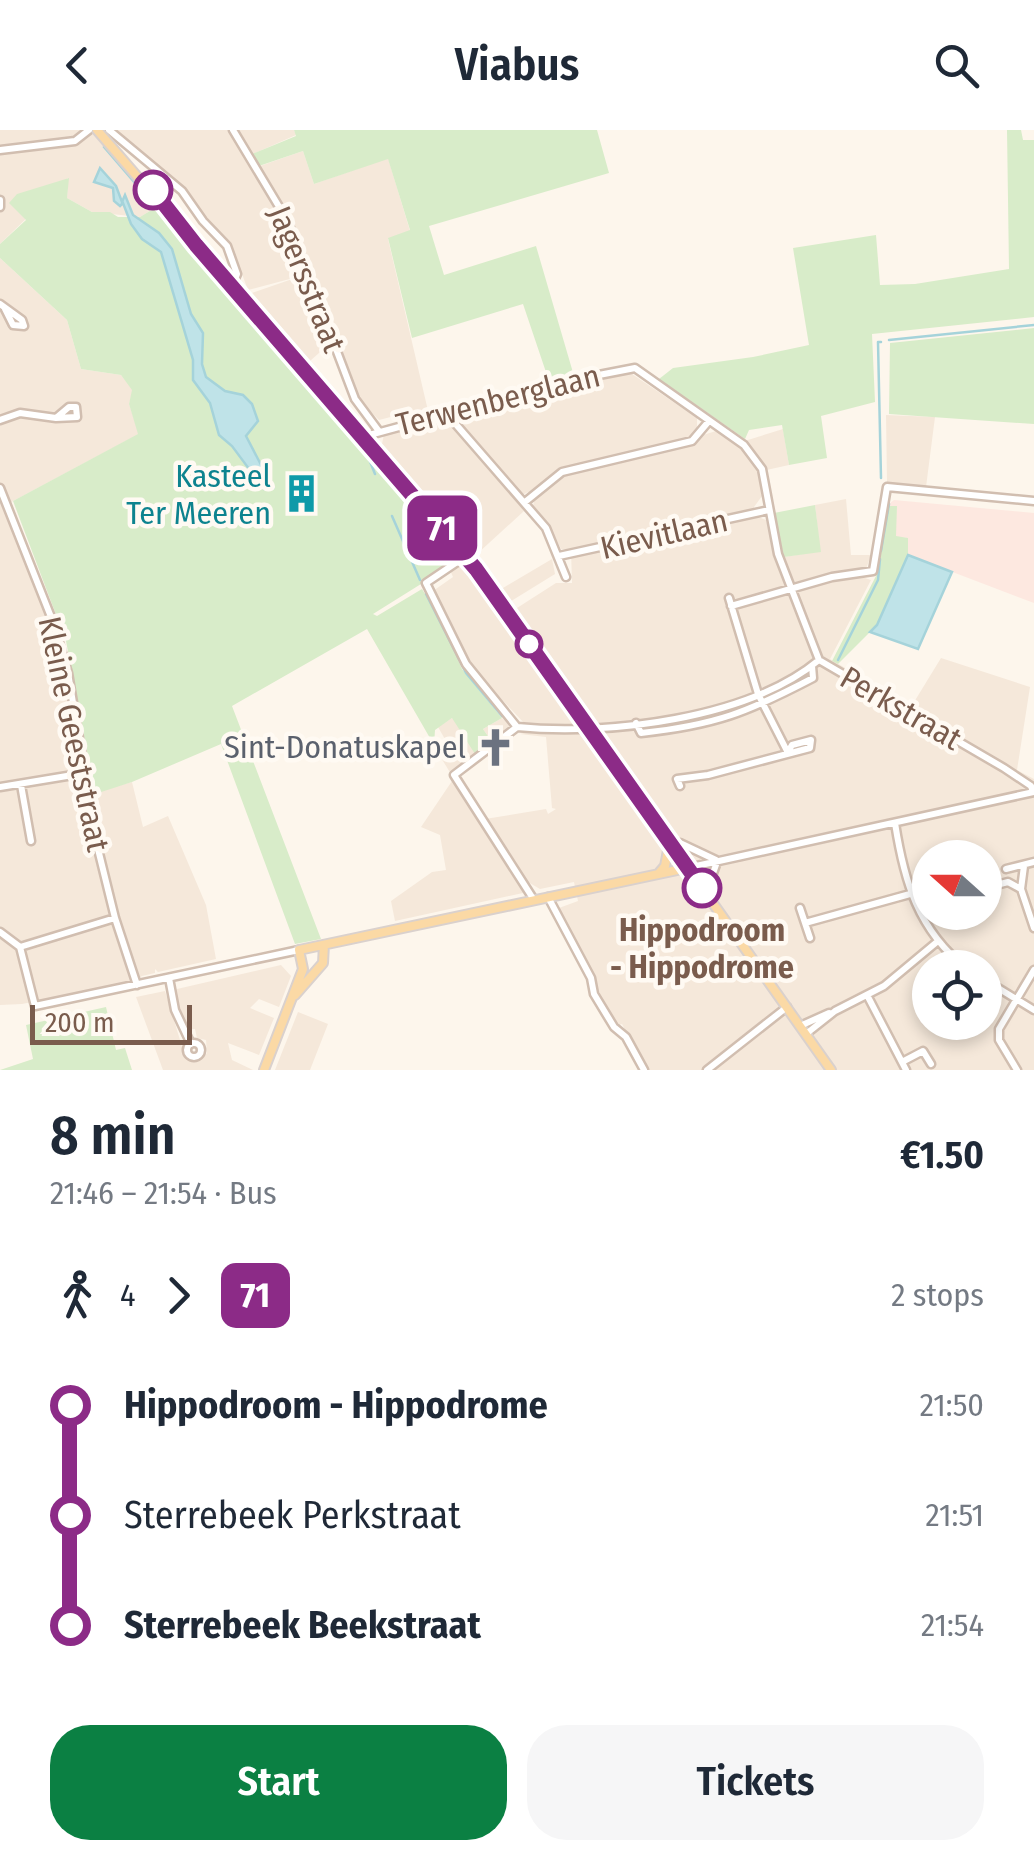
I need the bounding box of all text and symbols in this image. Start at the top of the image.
icon: back [50,38,105,93]
text: Viabus [455,38,579,92]
icon: search [929,38,984,93]
unlabelled marker [134,171,172,209]
street label: Jagersstraat [260,200,354,358]
street label: Terwenberglaan [392,356,604,444]
place label: Kasteel Ter Meeren [126,457,271,532]
building icon: Kasteel Ter Meeren [280,473,322,515]
line badge: 71 [397,496,487,560]
street label: Kievitlaan [597,501,731,567]
text: 71 [427,507,457,549]
street label: Kleine Geeststraat [31,613,118,856]
unlabelled marker [516,631,542,657]
street label: Perkstraat [834,658,969,758]
church icon: Sint-Donatuskapel [475,726,517,768]
place label: Sint-Donatuskapel [224,728,466,766]
north arrow [912,840,1002,930]
map controls [912,840,1002,1040]
marker: Hippodroom - Hippodrome [683,869,721,907]
place label: Hippodroom - Hippodrome [610,911,794,986]
button: locate [912,950,1002,1040]
scale bar [30,1000,192,1044]
text: 200 m [45,1006,115,1039]
text: 8 min [50,1103,176,1169]
text: €1.50 [900,1132,984,1178]
text: 21:46 – 21:54 · Bus [50,1174,277,1212]
icon: walk [50,1268,105,1323]
icon: forward [151,1268,206,1323]
text: 71 [241,1274,270,1316]
text: 4 [120,1276,136,1314]
text: 2 stops [891,1276,984,1314]
text: Hippodroom - Hippodrome [124,1382,548,1428]
text: 21:50 [920,1386,984,1424]
text: Sterrebeek Perkstraat [124,1492,461,1538]
text: 21:51 [926,1496,984,1534]
text: Sterrebeek Beekstraat [124,1602,481,1648]
text: 21:54 [921,1606,984,1644]
button: Start [50,1725,507,1840]
button: Tickets [527,1725,984,1840]

